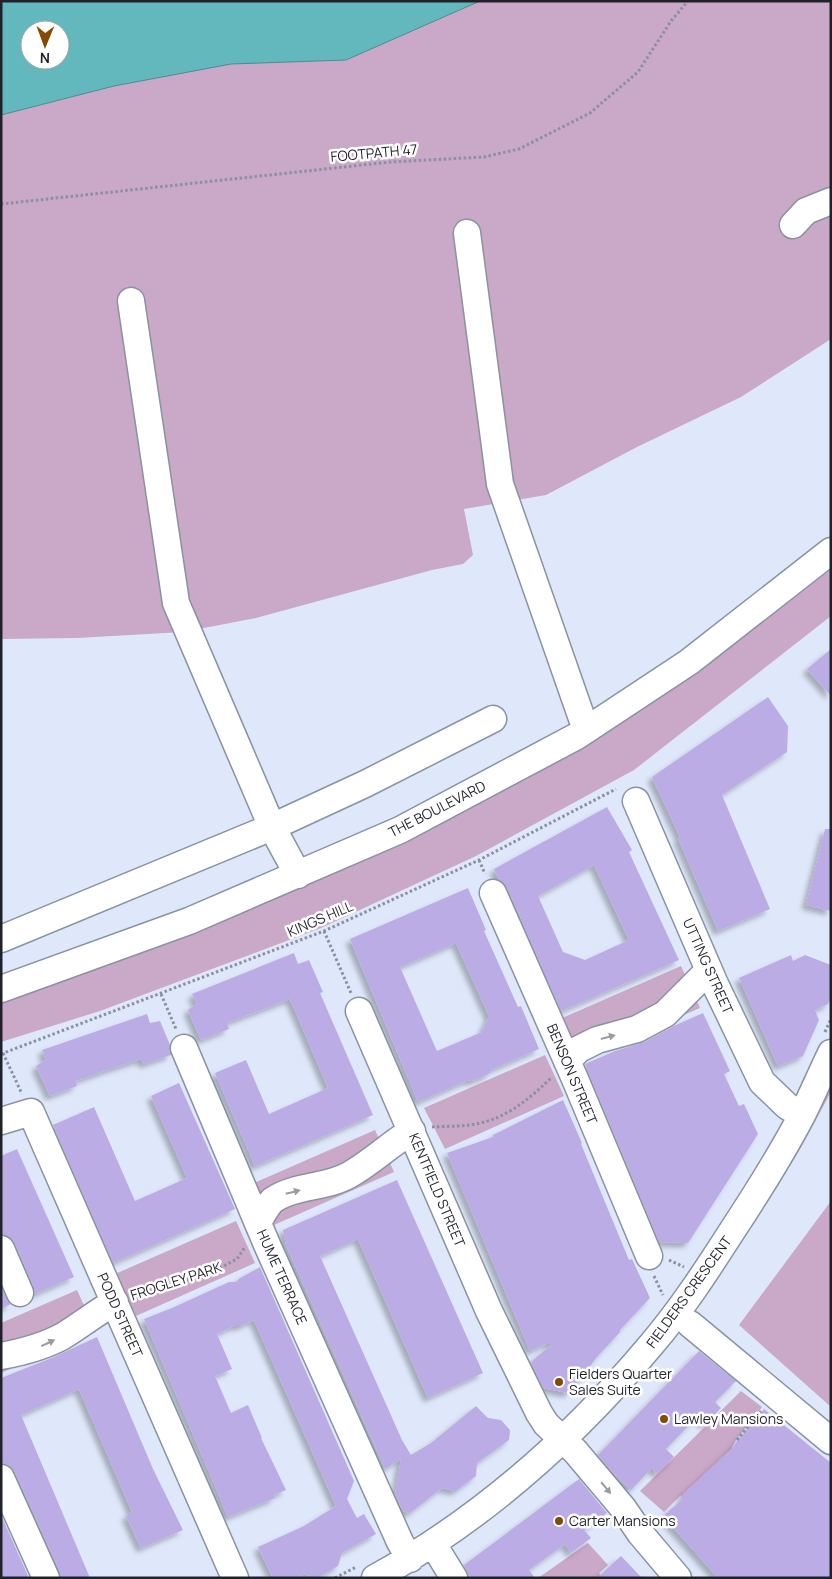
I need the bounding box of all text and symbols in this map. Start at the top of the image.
north arrow [20,20,70,70]
text: N [40,49,50,68]
street label: FOOTPATH 47 [330,139,418,166]
street label: THE BOULEVARD [385,776,489,841]
street label: KINGS HILL [284,896,356,941]
street label: UTTING STREET [679,915,738,1017]
street label: BENSON STREET [543,1021,602,1128]
one-way arrow [600,1032,615,1040]
street label: KENTFIELD STREET [405,1130,470,1250]
one-way arrow [286,1188,301,1196]
street label: HUME TERRACE [253,1226,312,1328]
street label: FIELDERS CRESCENT [641,1231,736,1352]
street label: FROGLEY PARK [128,1257,225,1304]
street label: PODD STREET [93,1270,148,1361]
one-way arrow [41,1339,55,1347]
place label: Fielders Quarter Sales Suite [569,1364,672,1399]
marker: Fielders Quarter Sales Suite [553,1376,565,1388]
place label: Lawley Mansions [674,1409,783,1428]
marker: Lawley Mansions [658,1413,670,1425]
one-way arrow [601,1482,612,1495]
place label: Carter Mansions [569,1511,676,1530]
marker: Carter Mansions [553,1515,565,1527]

